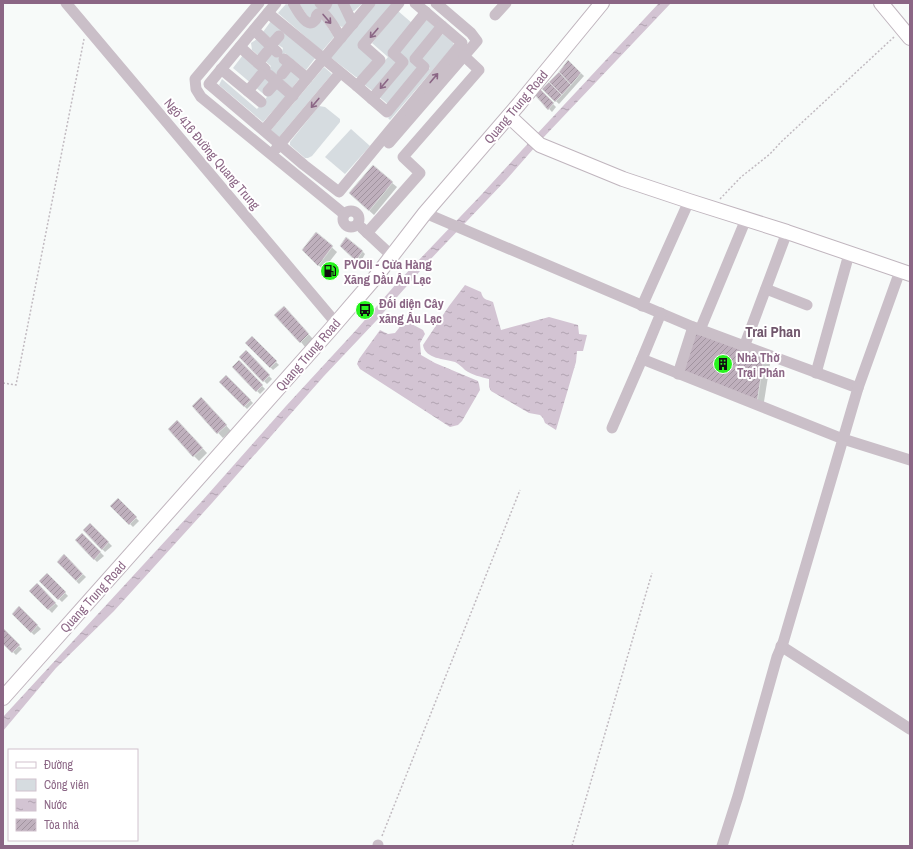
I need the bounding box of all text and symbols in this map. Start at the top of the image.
one-way arrow [323,13,332,24]
one-way arrow [369,27,378,38]
street label: Quang Trung Road [480,67,552,147]
one-way arrow [429,72,438,83]
one-way arrow [380,79,388,90]
street label: Ngõ 416 Đường Quang Trung [161,95,264,213]
one-way arrow [310,97,319,108]
place label: PVOil - Cửa Hàng Xăng Dầu Âu Lạc [344,256,432,288]
fuel station icon: PVOil - Cửa Hàng Xăng Dầu Âu Lạc [319,260,341,282]
place label: Đối diện Cây xăng Âu Lạc [379,295,444,327]
bus stop icon: Đối diện Cây xăng Âu Lạc [354,299,376,321]
street label: Quang Trung Road [272,315,344,395]
district label: Trai Phan [745,321,801,342]
place label: Nhà Thờ Trại Phán [737,349,785,381]
building icon: Nhà Thờ Trại Phán [712,353,734,375]
street label: Quang Trung Road [56,558,130,636]
legend [8,749,138,841]
text: Đường [44,757,74,773]
text: Công viên [44,777,89,793]
text: Nước [44,797,67,813]
text: Tòa nhà [44,817,80,833]

